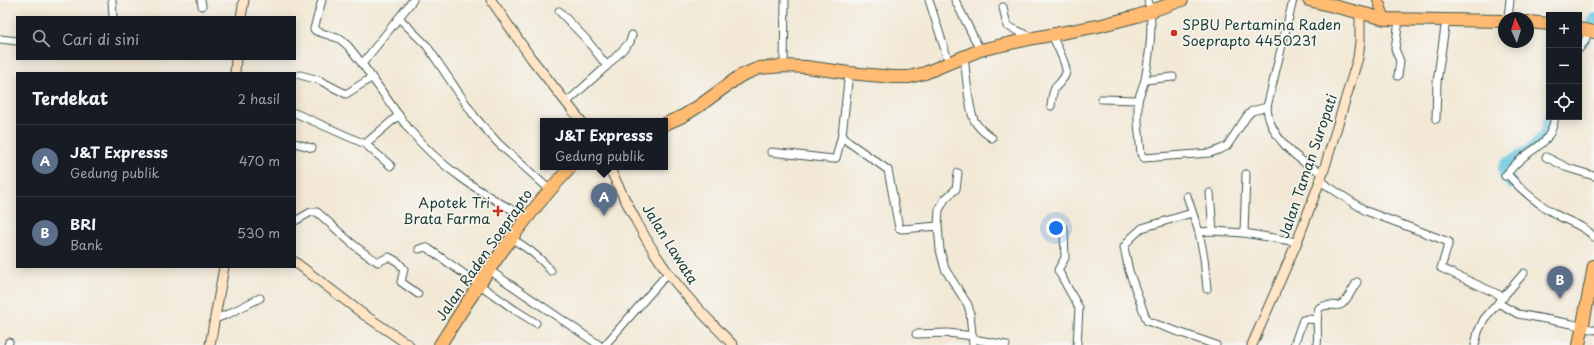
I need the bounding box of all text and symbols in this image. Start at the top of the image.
north arrow [1498,12,1534,48]
map controls [1546,12,1582,120]
button: + [1546,12,1582,48]
place label: SPBU Pertamina Raden Soeprapto 4450231 [1182,14,1341,51]
search box [16,16,296,60]
icon: search [30,27,52,49]
text: Cari di sini [62,27,139,50]
marker: SPBU Pertamina Raden Soeprapto 4450231 [1169,28,1179,38]
button: − [1546,48,1582,84]
button: locate [1546,84,1582,120]
text: Terdekat [32,85,108,111]
text: 2 hasil [238,89,280,108]
street label: Jalan Taman Suropati [1273,91,1342,241]
popup [540,118,668,170]
text: J&T Expresss [555,123,653,146]
text: J&T Expresss [70,140,168,163]
text: Gedung publik [555,146,645,165]
text: A [40,151,50,170]
text: 470 m [239,151,280,170]
text: Gedung publik [70,163,159,182]
pin: A [591,183,617,216]
street label: Jalan Raden Soeprapto [430,184,537,325]
place label: Apotek Tri Brata Farma [403,192,490,229]
street label: Jalan Lawata [637,200,704,288]
marker: Apotek Tri Brata Farma [493,206,503,216]
text: BRI [70,212,96,235]
your location [1046,218,1066,238]
text: B [41,223,49,242]
text: 530 m [237,223,280,242]
text: Bank [70,235,103,254]
pin: B [1547,266,1573,299]

